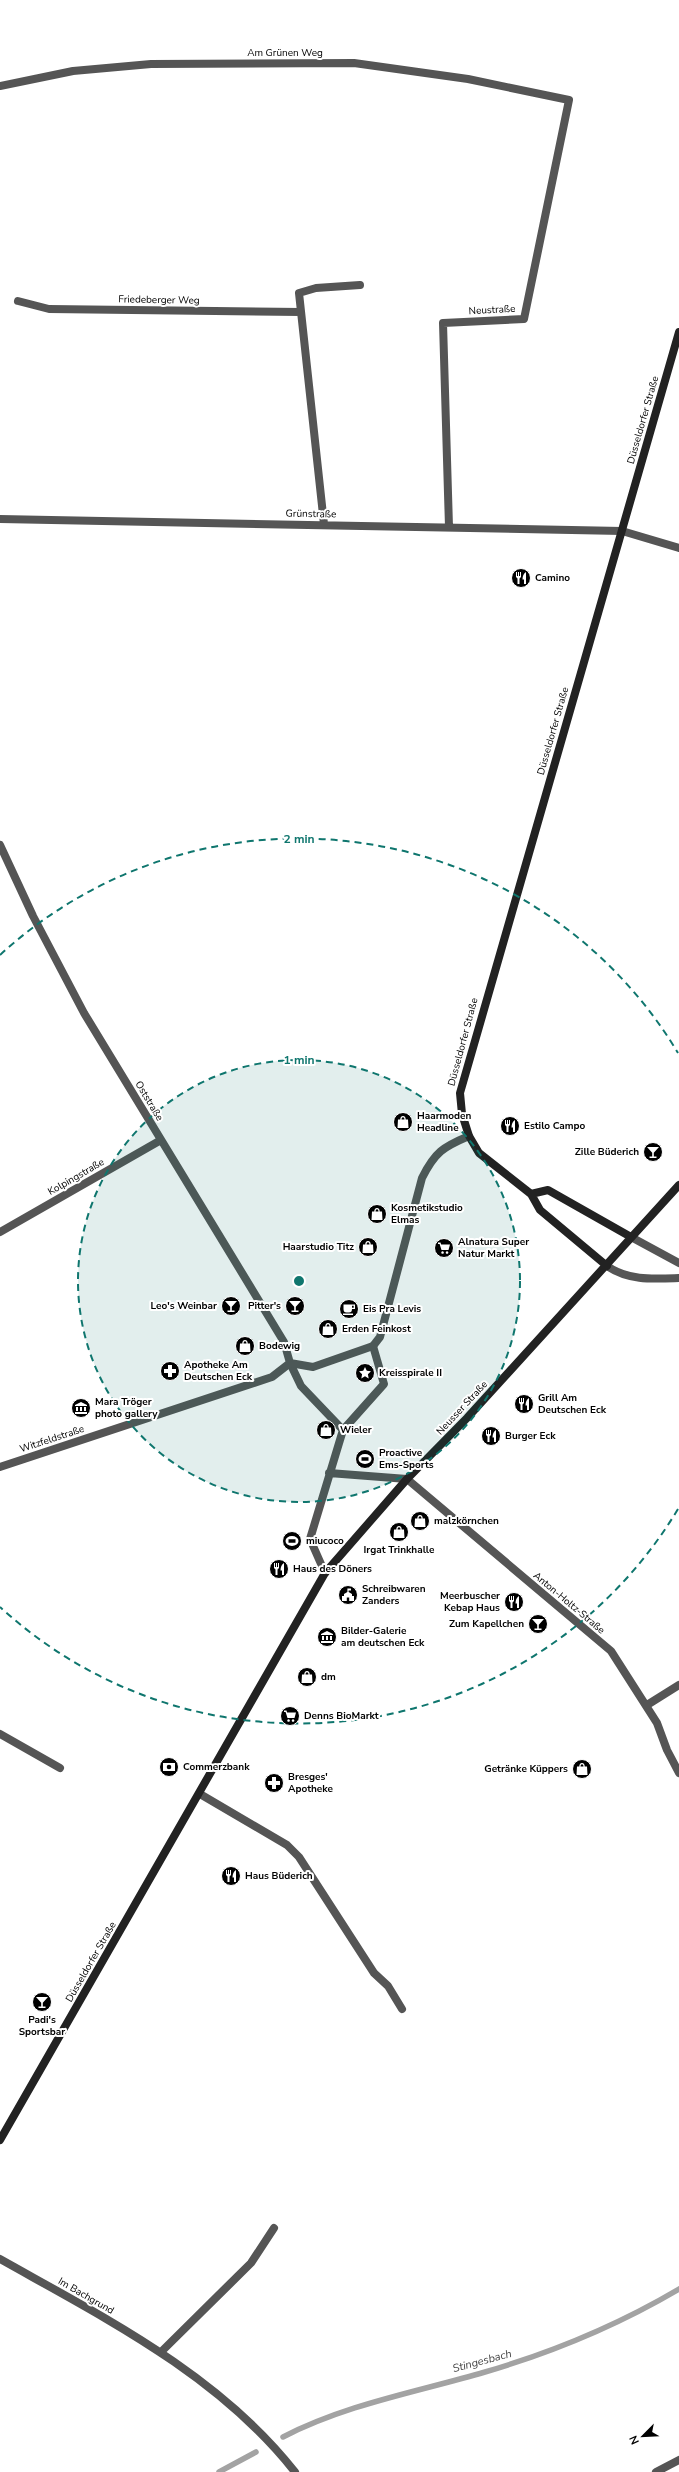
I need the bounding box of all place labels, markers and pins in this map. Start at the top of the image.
restaurant icon: Camino [510,567,532,589]
place label: Camino [535,571,570,585]
place label: Haarmoden Headline [417,1109,472,1135]
shop icon: Haarmoden Headline [392,1111,414,1133]
restaurant icon: Estilo Campo [499,1115,521,1137]
place label: Estilo Campo [524,1119,586,1133]
bar icon: Zille Büderich [642,1141,664,1163]
place label: Zille Büderich [575,1145,639,1159]
place label: Kosmetikstudio Elmas [391,1201,463,1227]
shop icon: Kosmetikstudio Elmas [366,1203,388,1225]
place label: Alnatura Super Natur Markt [458,1235,529,1261]
shop icon: Haarstudio Titz [357,1236,379,1258]
supermarket icon: Alnatura Super Natur Markt [433,1237,455,1259]
place label: Haarstudio Titz [283,1240,354,1254]
centre of rings [292,1274,306,1288]
bar icon: Leo's Weinbar [220,1295,242,1317]
bar icon: Pitter's [284,1295,306,1317]
cafe icon: Eis Pra Levis [338,1298,360,1320]
place label: Leo's Weinbar [151,1299,217,1313]
place label: Pitter's [248,1299,281,1313]
place label: Eis Pra Levis [363,1302,421,1316]
shop icon: Erden Feinkost [317,1318,339,1340]
place label: Erden Feinkost [342,1322,411,1336]
shop icon: Bodewig [234,1335,256,1357]
place label: Bodewig [259,1339,300,1353]
place label: Apotheke Am Deutschen Eck [184,1358,253,1384]
pharmacy icon: Apotheke Am Deutschen Eck [159,1360,181,1382]
place icon: Kreisspirale II [354,1362,376,1384]
place label: Kreisspirale II [379,1366,442,1380]
place label: Grill Am Deutschen Eck [538,1391,607,1417]
restaurant icon: Grill Am Deutschen Eck [513,1393,535,1415]
place label: Mara Tröger photo gallery [95,1395,158,1421]
museum icon: Mara Tröger photo gallery [70,1397,92,1419]
shop icon: Wieler [315,1419,337,1441]
place label: Wieler [340,1423,372,1437]
restaurant icon: Burger Eck [480,1425,502,1447]
place label: Burger Eck [505,1429,556,1443]
place label: Proactive Ems-Sports [379,1446,434,1472]
sports icon: Proactive Ems-Sports [354,1448,376,1470]
shop icon: malzkörnchen [409,1510,431,1532]
place label: malzkörnchen [434,1514,499,1528]
shop icon: Irgat Trinkhalle [388,1521,410,1543]
sports icon: miucoco [281,1530,303,1552]
place label: miucoco [306,1534,344,1548]
place label: Irgat Trinkhalle [364,1543,435,1557]
restaurant icon: Haus des Döners [268,1558,290,1580]
place label: Haus des Döners [293,1562,372,1576]
place label: Schreibwaren Zanders [362,1582,426,1608]
public building icon: Schreibwaren Zanders [337,1584,359,1606]
place label: Meerbuscher Kebap Haus [440,1589,500,1615]
restaurant icon: Meerbuscher Kebap Haus [503,1591,525,1613]
bar icon: Zum Kapellchen [527,1613,549,1635]
place label: Zum Kapellchen [449,1617,524,1631]
place label: Bilder-Galerie am deutschen Eck [341,1624,425,1650]
museum icon: Bilder-Galerie am deutschen Eck [316,1626,338,1648]
shop icon: dm [296,1666,318,1688]
place label: dm [321,1670,336,1684]
supermarket icon: Denns BioMarkt [279,1705,301,1727]
place label: Denns BioMarkt [304,1709,379,1723]
bank icon: Commerzbank [158,1756,180,1778]
shop icon: Getränke Küppers [571,1758,593,1780]
place label: Commerzbank [183,1760,250,1774]
place label: Getränke Küppers [484,1762,568,1776]
place label: Bresges' Apotheke [288,1770,334,1796]
pharmacy icon: Bresges' Apotheke [263,1772,285,1794]
restaurant icon: Haus Büderich [220,1865,242,1887]
place label: Haus Büderich [245,1869,313,1883]
bar icon: Padi's Sportsbar [31,1991,53,2013]
place label: Padi's Sportsbar [19,2013,65,2039]

